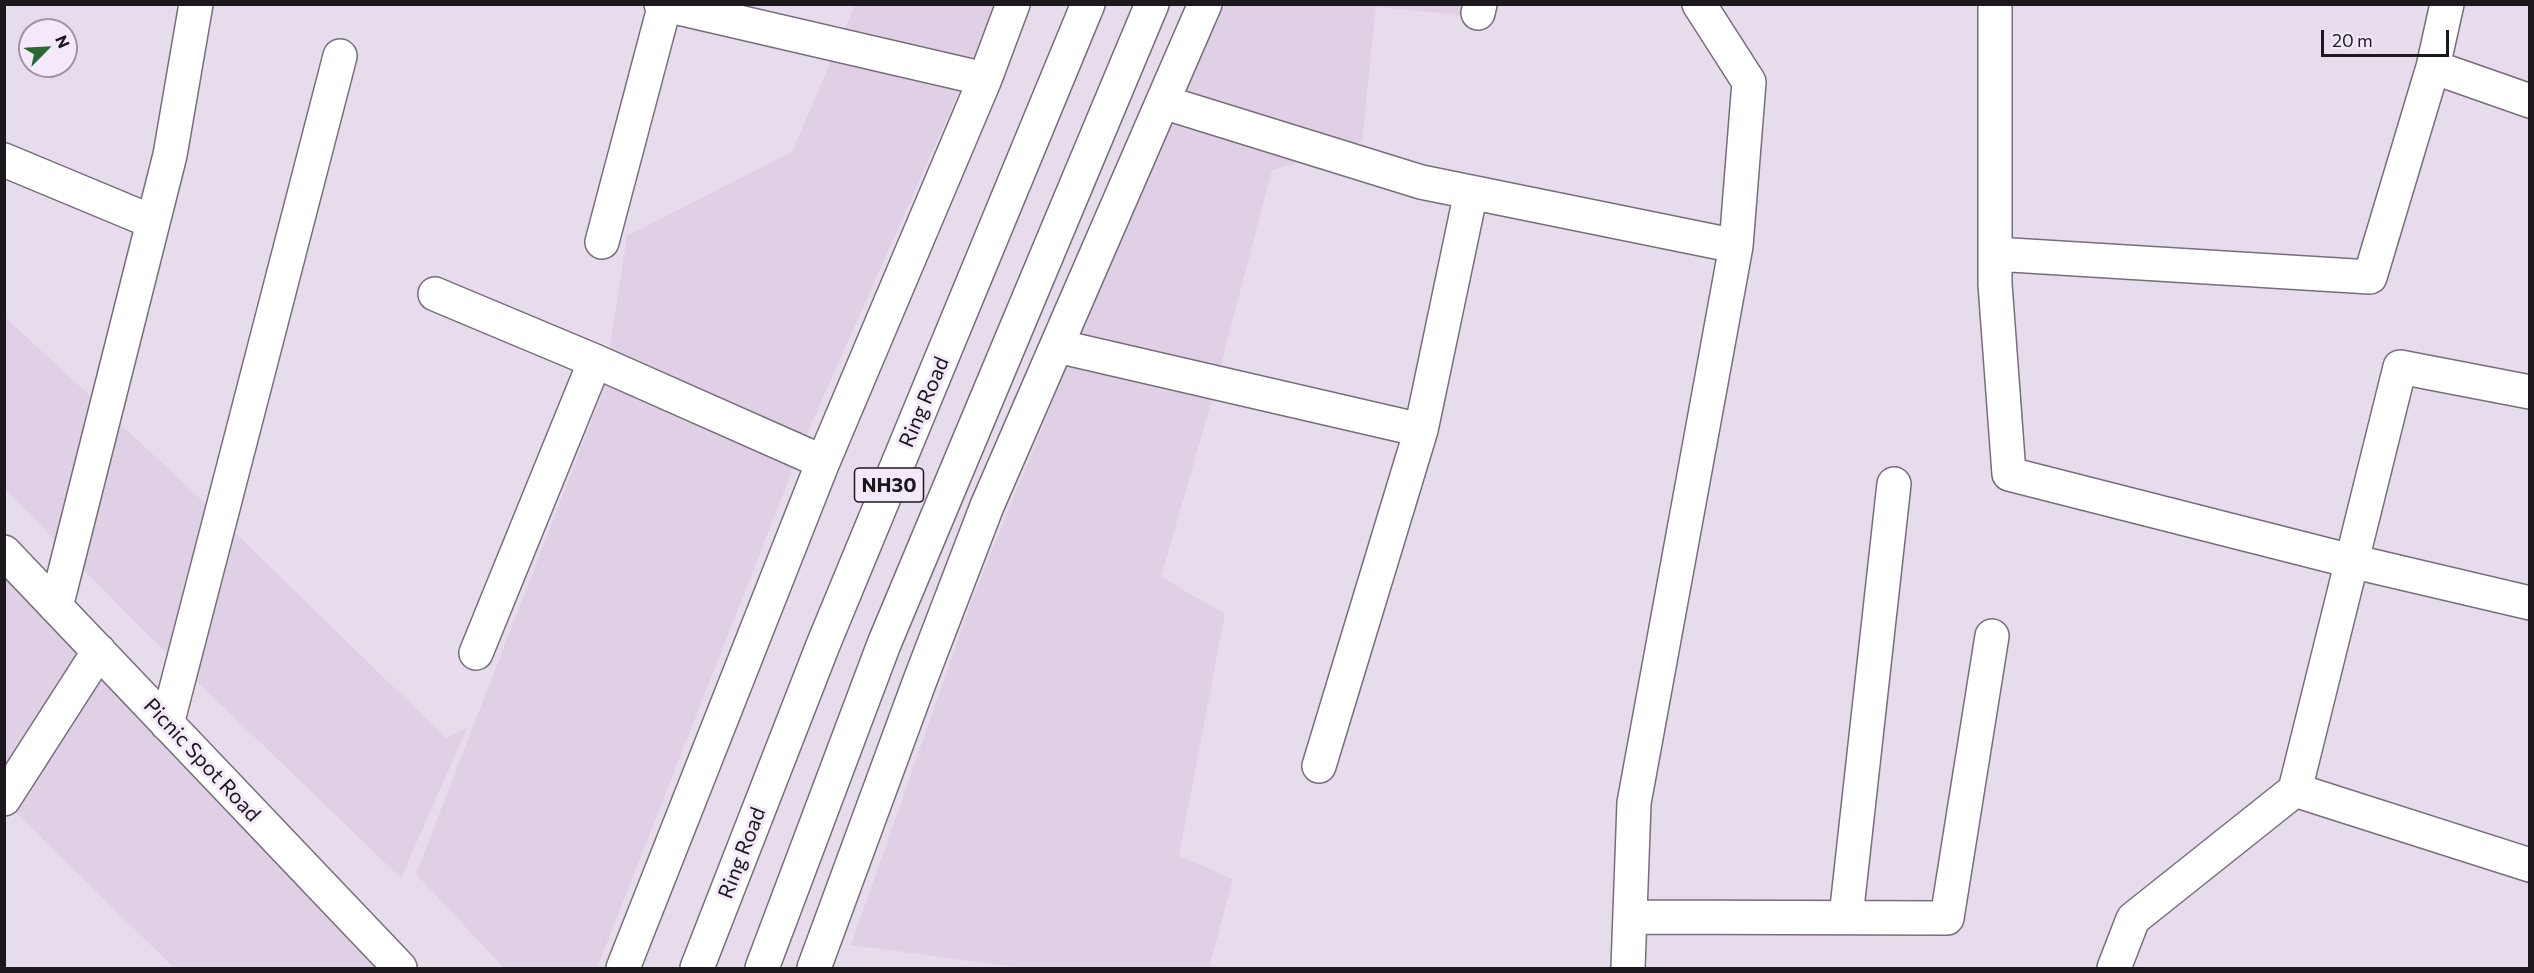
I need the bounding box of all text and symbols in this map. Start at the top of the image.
north arrow [18,18,78,78]
scale bar [2324,18,2452,56]
text: 20 m [2332,29,2373,51]
text: N [52,32,74,51]
street label: Ring Road [894,353,954,451]
road number: NH30 [854,468,924,502]
street label: Picnic Spot Road [138,693,266,827]
street label: Ring Road [713,804,771,902]

